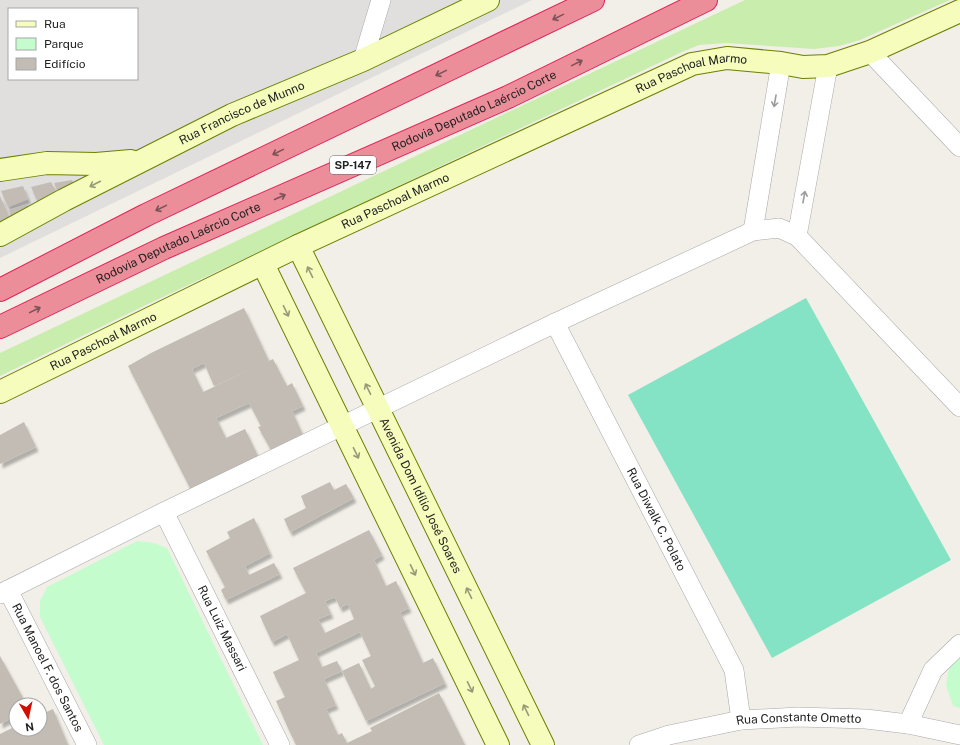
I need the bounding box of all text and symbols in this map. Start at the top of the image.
legend [8,8,138,80]
one-way arrow [552,14,564,21]
text: Rua [44,17,66,31]
text: Parque [44,37,84,51]
street label: Rua Paschoal Marmo [633,51,748,96]
text: Edifício [44,57,86,71]
one-way arrow [571,59,583,66]
street label: Rodovia Deputado Laércio Corte [389,67,559,154]
one-way arrow [435,70,447,77]
street label: Rua Francisco de Munno [177,78,307,148]
one-way arrow [771,94,779,107]
one-way arrow [273,149,285,156]
road number: SP-147 [330,156,376,174]
street label: Rua Paschoal Marmo [339,170,452,232]
one-way arrow [89,181,101,188]
one-way arrow [800,191,808,204]
one-way arrow [274,193,286,200]
street label: Rodovia Deputado Laércio Corte [94,199,263,287]
one-way arrow [155,205,167,212]
one-way arrow [306,267,313,279]
one-way arrow [283,305,291,317]
one-way arrow [29,306,41,313]
street label: Rua Paschoal Marmo [48,309,159,373]
one-way arrow [364,383,371,395]
street label: Avenida Dom Idílio José Soares [376,416,465,576]
one-way arrow [353,447,360,459]
street label: Rua Diwalk C. Polato [624,465,689,574]
one-way arrow [410,564,417,576]
street label: Rua Luiz Massari [195,583,249,674]
one-way arrow [464,588,472,600]
street label: Rua Manoel F. dos Santos [9,601,86,734]
one-way arrow [467,681,474,693]
north arrow [8,697,48,737]
one-way arrow [522,704,529,716]
street label: Rua Constante Ometto [735,710,862,728]
text: N [24,720,35,733]

